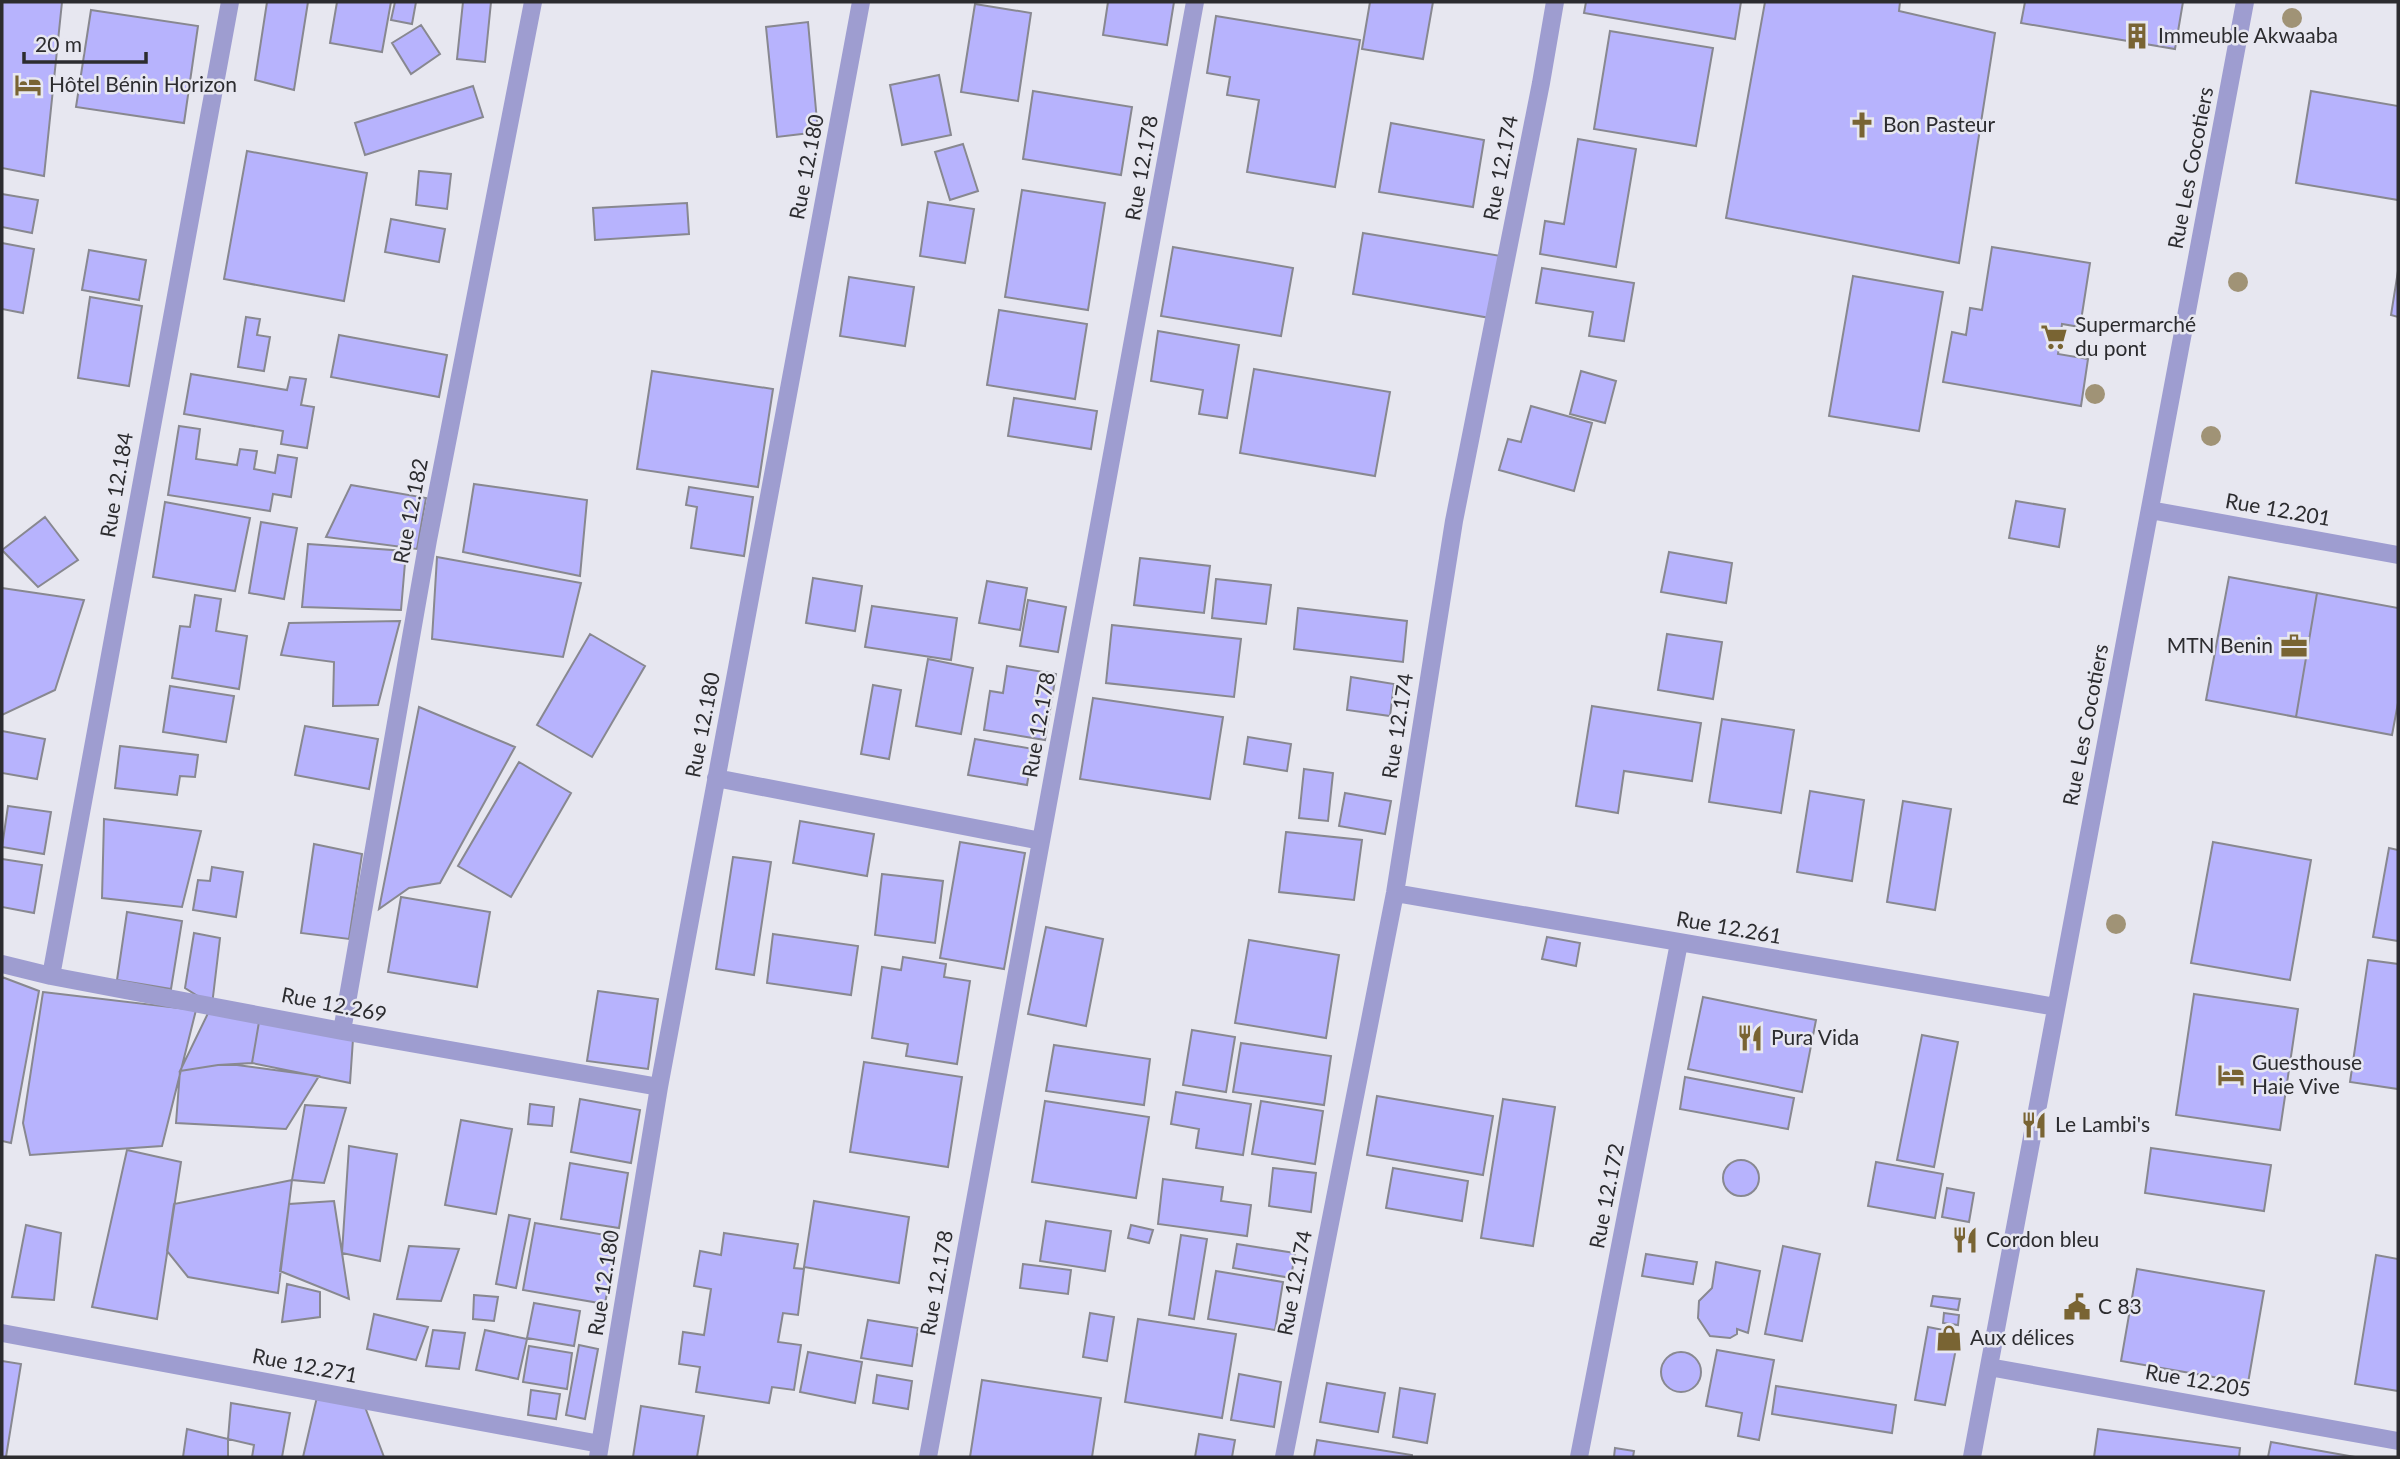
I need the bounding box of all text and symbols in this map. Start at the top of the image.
scale bar [24,21,147,65]
building icon: Immeuble Akwaaba [2122,21,2152,51]
place label: Immeuble Akwaaba [2158,22,2338,47]
text: 20 m [35,31,82,56]
hotel icon: Hôtel Bénin Horizon [13,70,43,100]
place label: Hôtel Bénin Horizon [49,71,237,96]
street label: Rue Les Cocotiers [2162,85,2217,251]
church icon: Bon Pasteur [1847,110,1877,140]
place label: Bon Pasteur [1883,111,1995,136]
street label: Rue 12.180 [783,112,828,222]
street label: Rue 12.178 [1119,113,1162,222]
street label: Rue 12.174 [1477,113,1522,223]
place label: Supermarché du pont [2075,311,2196,360]
supermarket icon: Supermarché du pont [2039,322,2069,352]
street label: Rue 12.184 [94,430,137,539]
street label: Rue 12.182 [387,456,432,566]
street label: Rue 12.201 [2224,487,2333,530]
office icon: MTN Benin [2279,631,2309,661]
place label: MTN Benin [2167,632,2273,657]
street label: Rue Les Cocotiers [2057,642,2112,808]
street label: Rue 12.180 [679,670,724,780]
street label: Rue 12.178 [1016,670,1059,779]
street label: Rue 12.174 [1376,671,1417,780]
street label: Rue 12.261 [1675,905,1784,948]
street label: Rue 12.269 [279,981,389,1026]
restaurant icon: Pura Vida [1735,1023,1765,1053]
place label: Pura Vida [1771,1024,1859,1049]
place label: Guesthouse Haie Vive [2252,1049,2362,1098]
hotel icon: Guesthouse Haie Vive [2216,1060,2246,1090]
restaurant icon: Le Lambi's [2019,1110,2049,1140]
place label: Le Lambi's [2055,1111,2150,1136]
street label: Rue 12.172 [1583,1141,1628,1251]
restaurant icon: Cordon bleu [1950,1225,1980,1255]
place label: Cordon bleu [1986,1226,2099,1251]
street label: Rue 12.180 [582,1228,623,1337]
street label: Rue 12.178 [914,1228,957,1337]
street label: Rue 12.174 [1271,1228,1316,1338]
public building icon: C 83 [2062,1292,2092,1322]
place label: C 83 [2098,1293,2142,1318]
shop icon: Aux délices [1934,1323,1964,1353]
place label: Aux délices [1970,1324,2074,1349]
street label: Rue 12.271 [250,1342,360,1387]
street label: Rue 12.205 [2144,1358,2253,1401]

